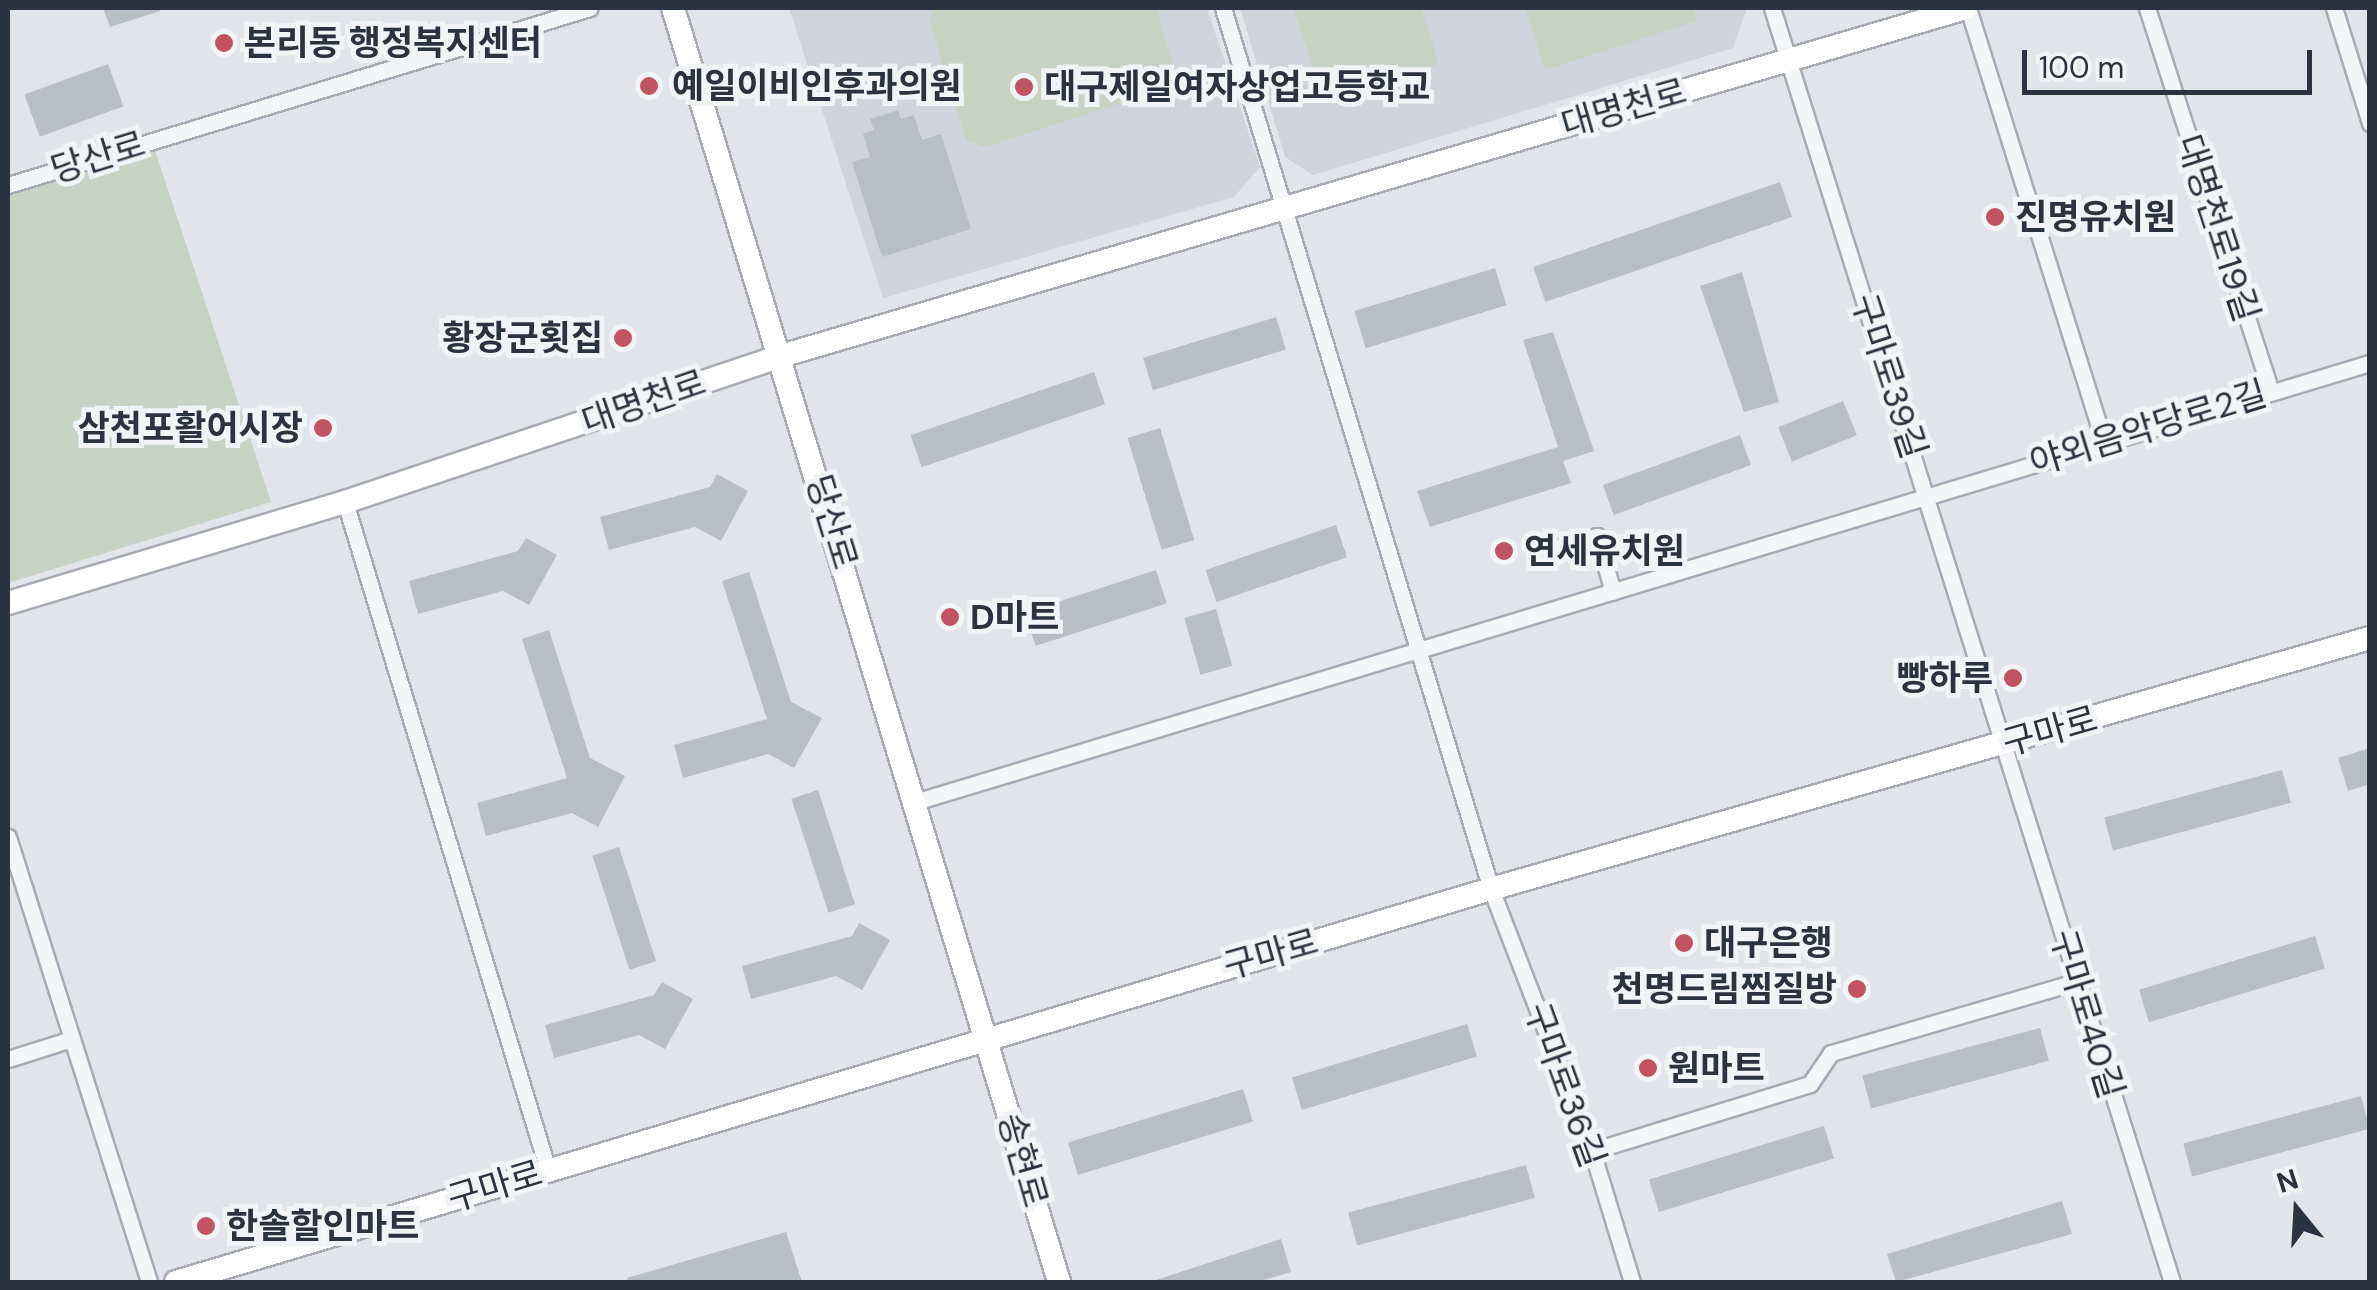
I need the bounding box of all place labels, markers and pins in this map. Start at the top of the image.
place label: 본리동 행정복지센터 [244,22,542,64]
marker: 본리동 행정복지센터 [213,32,235,54]
place label: 예일이비인후과의원 [672,65,962,107]
place label: 대구제일여자상업고등학교 [1044,66,1430,108]
marker: 예일이비인후과의원 [636,73,662,99]
marker: 대구제일여자상업고등학교 [1013,76,1035,98]
place label: 진명유치원 [2015,196,2176,238]
marker: 진명유치원 [1984,206,2006,228]
place label: 황장군횟집 [442,317,603,359]
marker: 황장군횟집 [612,327,634,349]
place label: 삼천포활어시장 [78,407,303,449]
marker: 삼천포활어시장 [312,417,334,439]
place label: 연세유치원 [1524,530,1685,572]
marker: 연세유치원 [1493,540,1515,562]
place label: D마트 [970,596,1059,638]
marker: D마트 [939,606,961,628]
place label: 빵하루 [1896,657,1993,699]
marker: 빵하루 [2002,667,2024,689]
place label: 대구은행 [1704,922,1833,964]
marker: 대구은행 [1673,932,1695,954]
place label: 천명드림찜질방 [1612,968,1837,1010]
marker: 천명드림찜질방 [1846,978,1868,1000]
place label: 원마트 [1668,1047,1765,1089]
marker: 원마트 [1637,1057,1659,1079]
place label: 한솔할인마트 [226,1205,419,1247]
marker: 한솔할인마트 [195,1215,217,1237]

